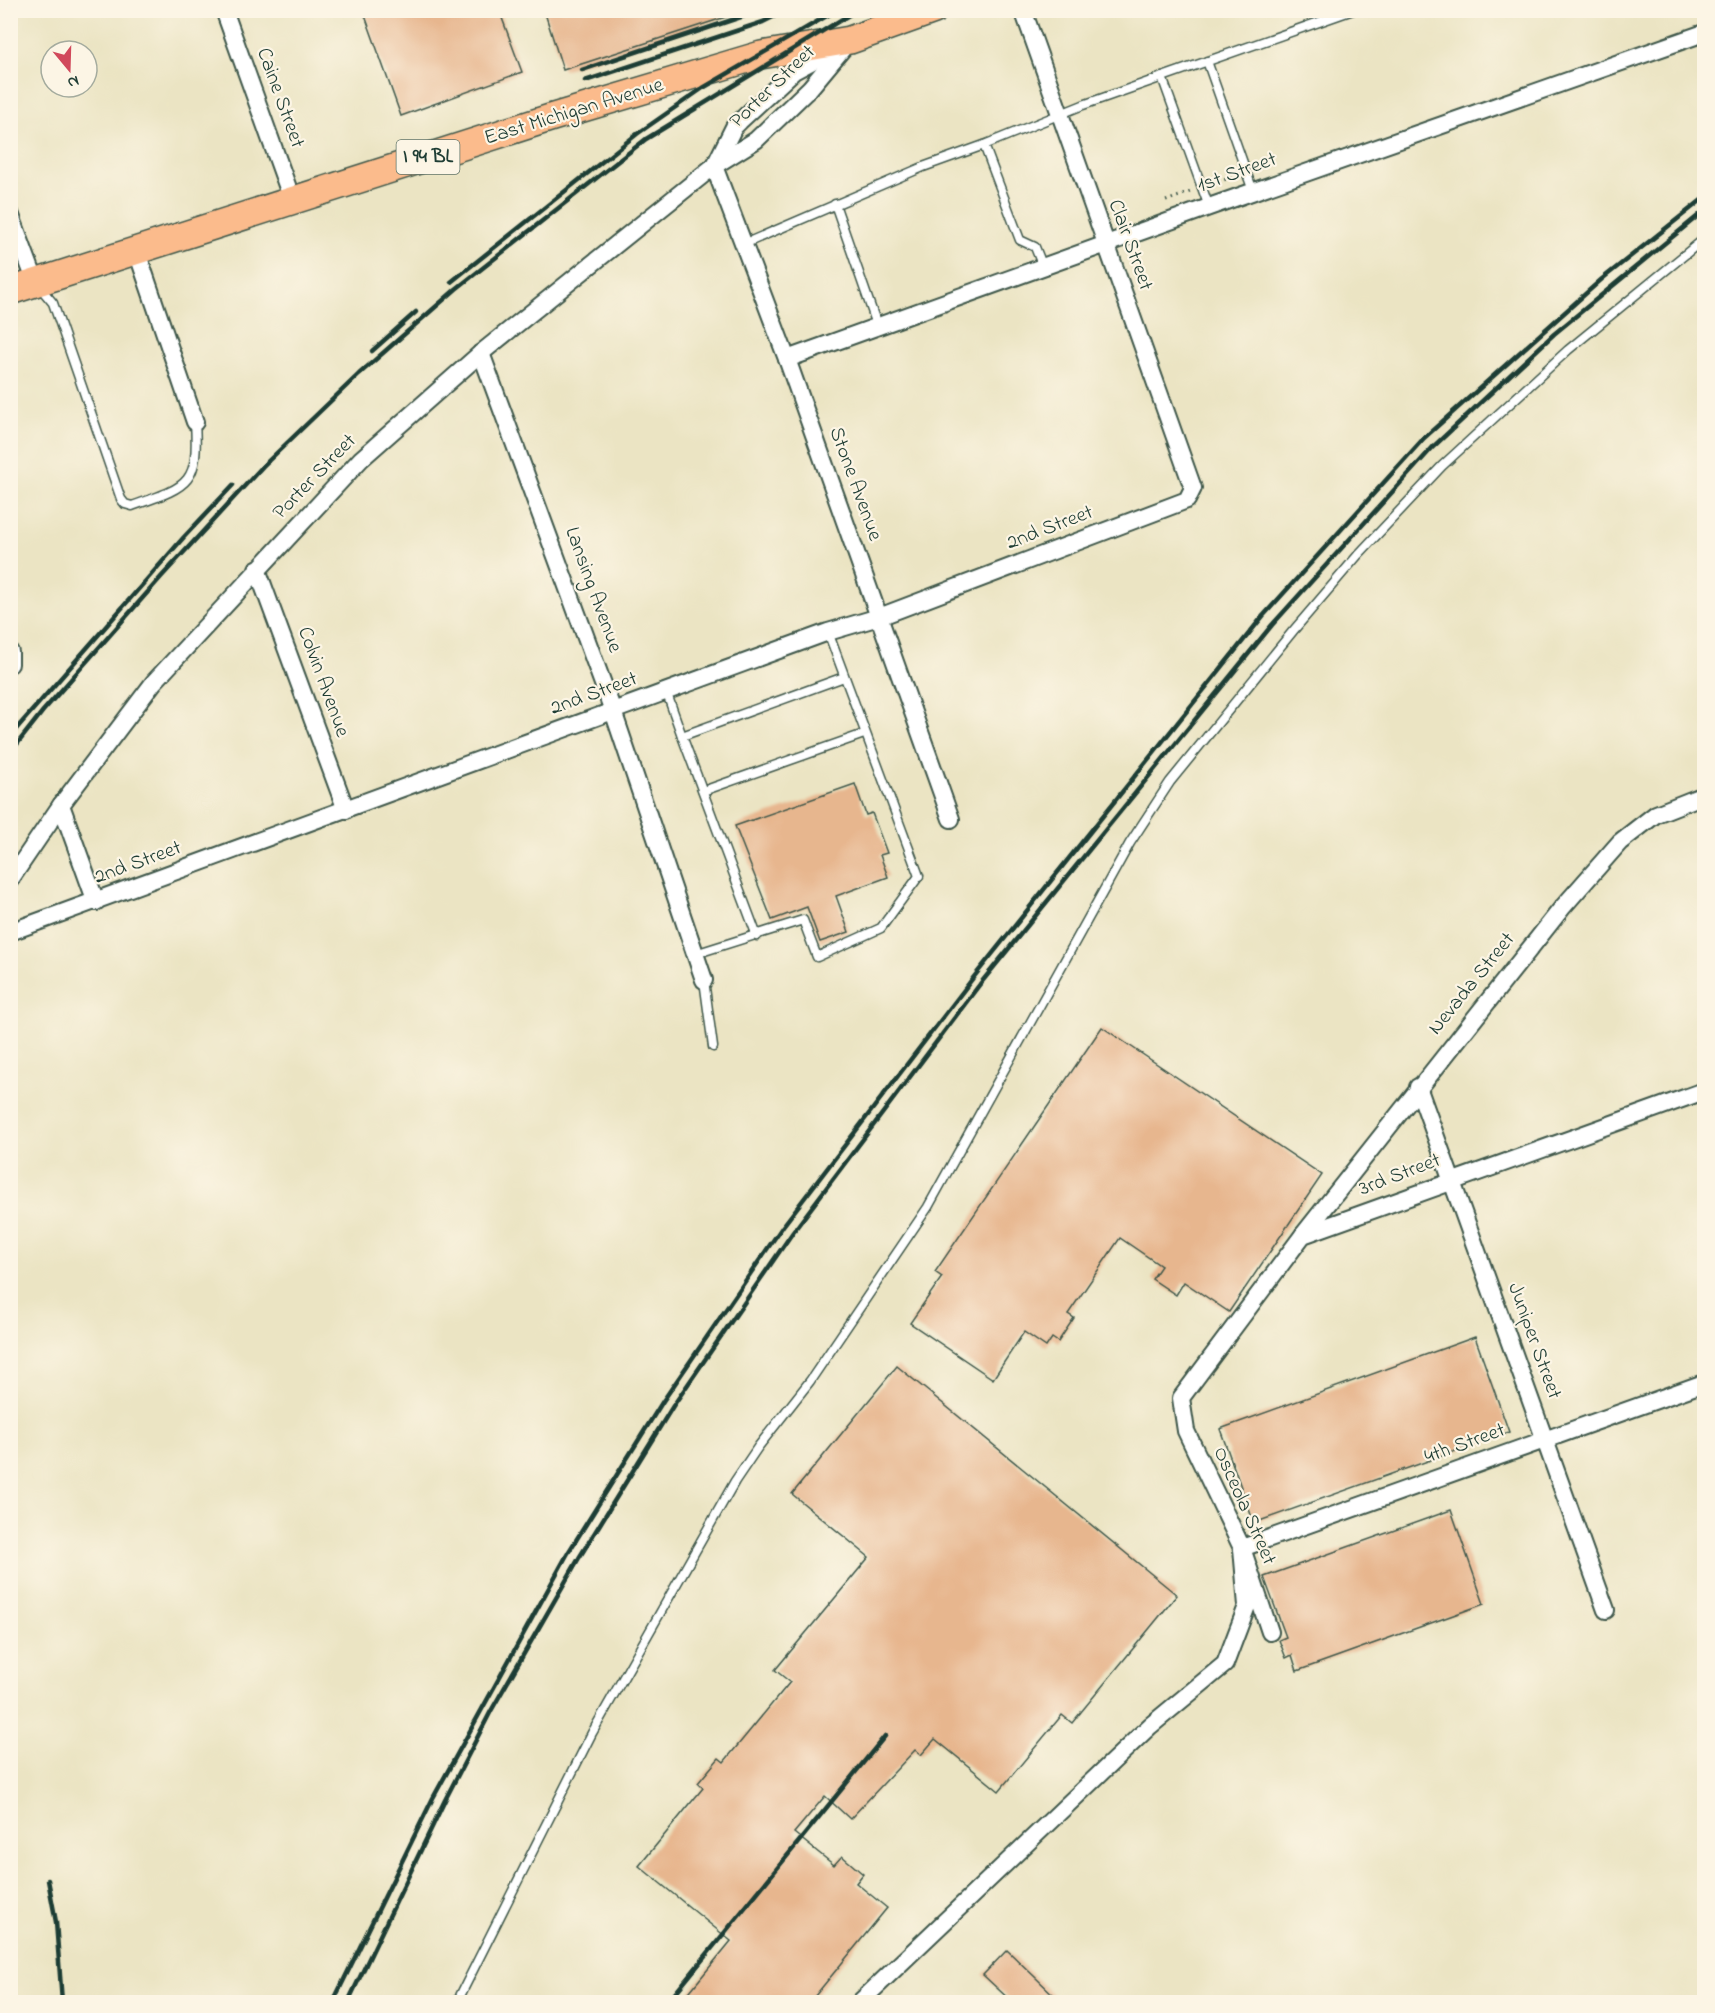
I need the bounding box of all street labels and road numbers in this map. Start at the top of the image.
street label: Porter Street [723,38,823,136]
street label: Caine Street [248,44,312,152]
street label: East Michigan Avenue [481,70,668,155]
road number: I 94 BL [396,140,460,174]
street label: 1st Street [1193,145,1281,201]
street label: Clair Street [1100,195,1160,295]
street label: Stone Avenue [821,423,890,546]
street label: Porter Street [266,427,364,527]
street label: 2nd Street [1002,498,1098,558]
street label: Lansing Avenue [554,523,630,658]
street label: Colvin Avenue [289,623,357,742]
street label: 2nd Street [546,664,642,724]
street label: 2nd Street [90,833,186,893]
street label: Nevada Street [1421,926,1523,1042]
street label: 3rd Street [1355,1146,1445,1204]
street label: Juniper Street [1499,1279,1569,1403]
street label: 4th Street [1420,1416,1510,1472]
street label: Osceola Street [1205,1442,1283,1570]

